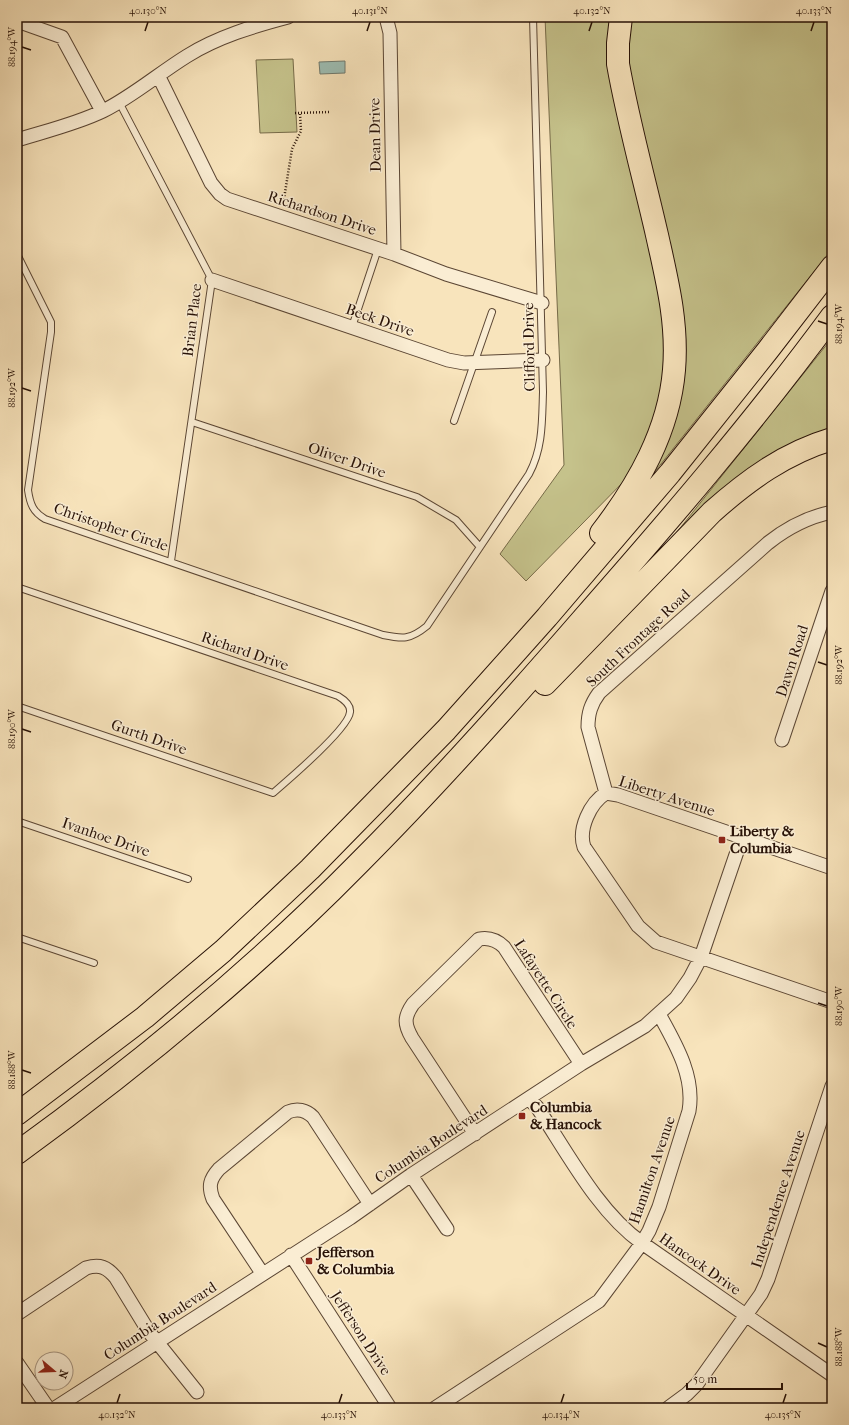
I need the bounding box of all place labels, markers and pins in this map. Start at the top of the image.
place label: Liberty & Columbia [730,822,795,857]
marker: Liberty & Columbia [717,835,727,845]
place label: Columbia & Hancock [530,1098,603,1133]
marker: Columbia & Hancock [517,1111,527,1121]
place label: Jefferson & Columbia [315,1243,395,1278]
marker: Jefferson & Columbia [304,1256,314,1266]

